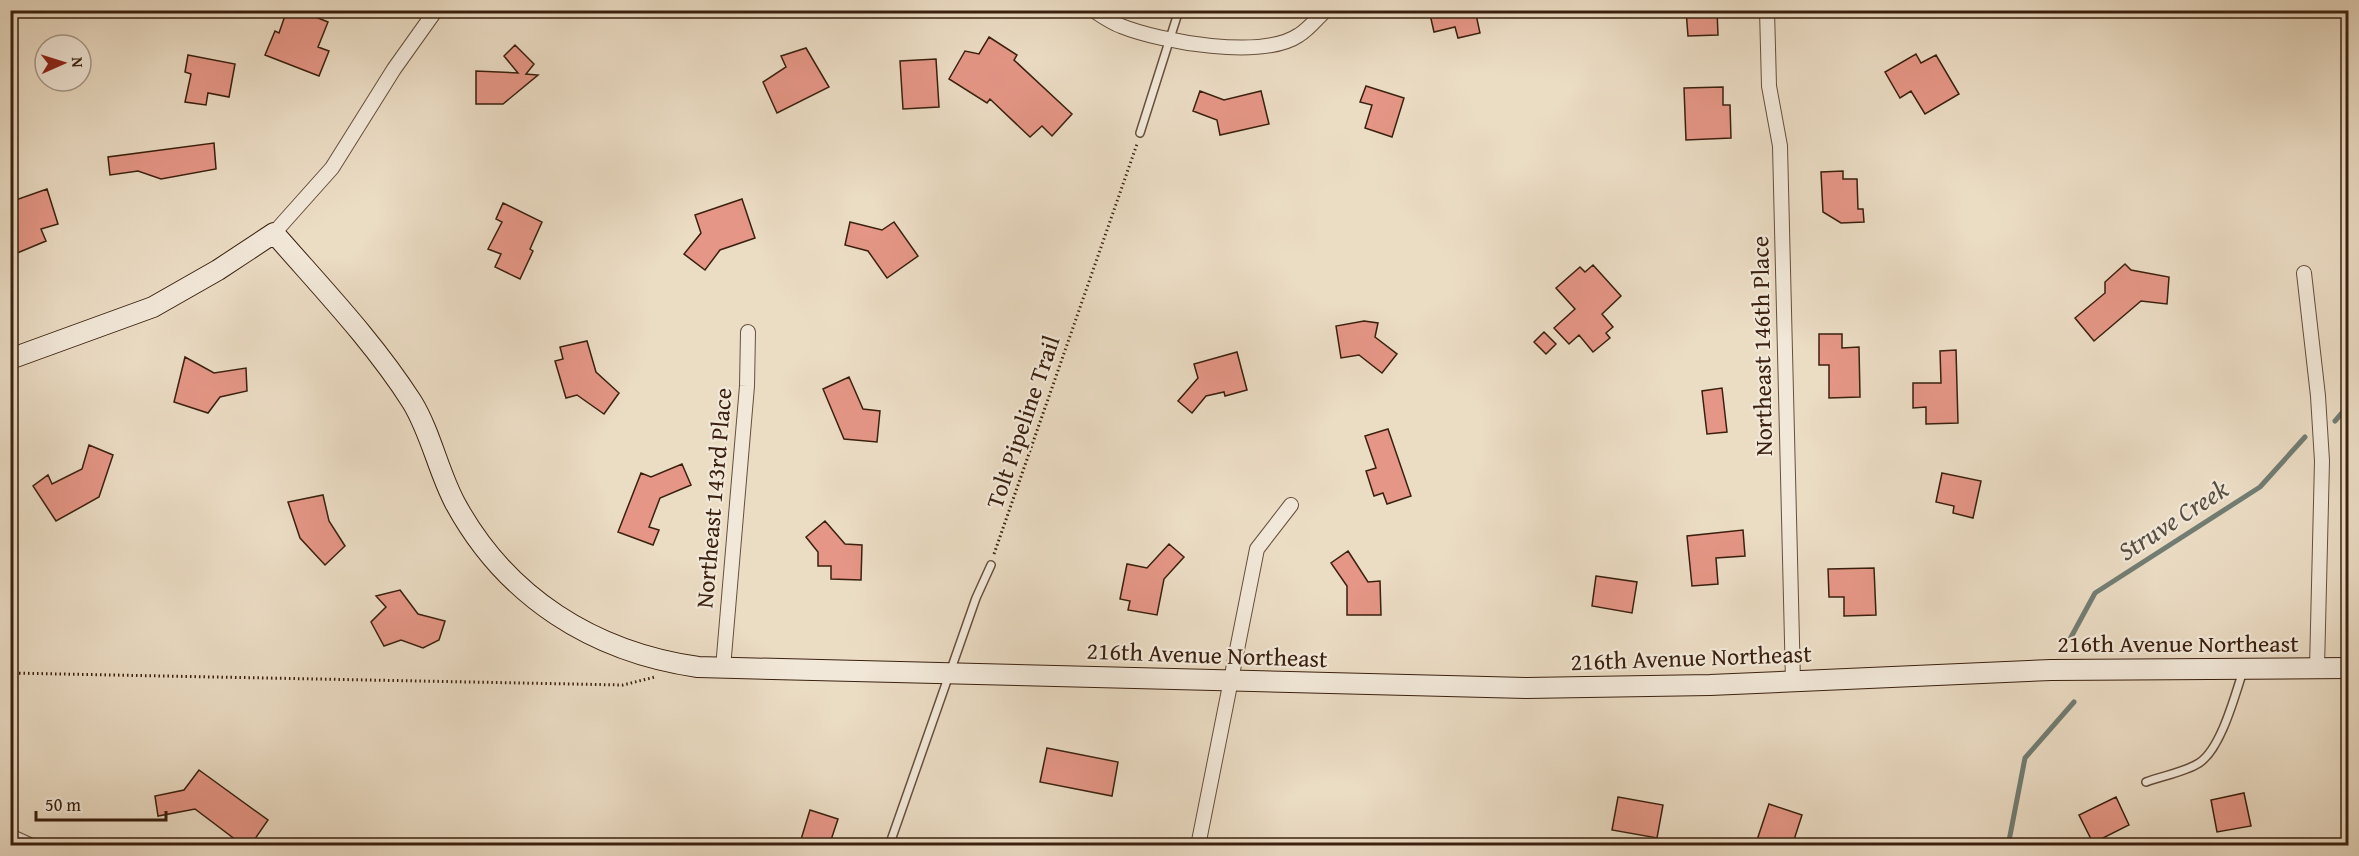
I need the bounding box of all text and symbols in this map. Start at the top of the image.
north arrow [33,33,93,93]
text: N [66,56,90,68]
street label: Northeast 146th Place [1742,235,1781,457]
street label: Tolt Pipeline Trail [977,331,1069,513]
street label: Northeast 143rd Place [686,386,741,610]
water label: Struve Creek [2110,469,2236,570]
street label: 216th Avenue Northeast [2057,626,2299,661]
street label: 216th Avenue Northeast [1086,633,1329,676]
street label: 216th Avenue Northeast [1570,636,1813,679]
scale bar [36,784,166,822]
text: 50 m [45,791,81,818]

